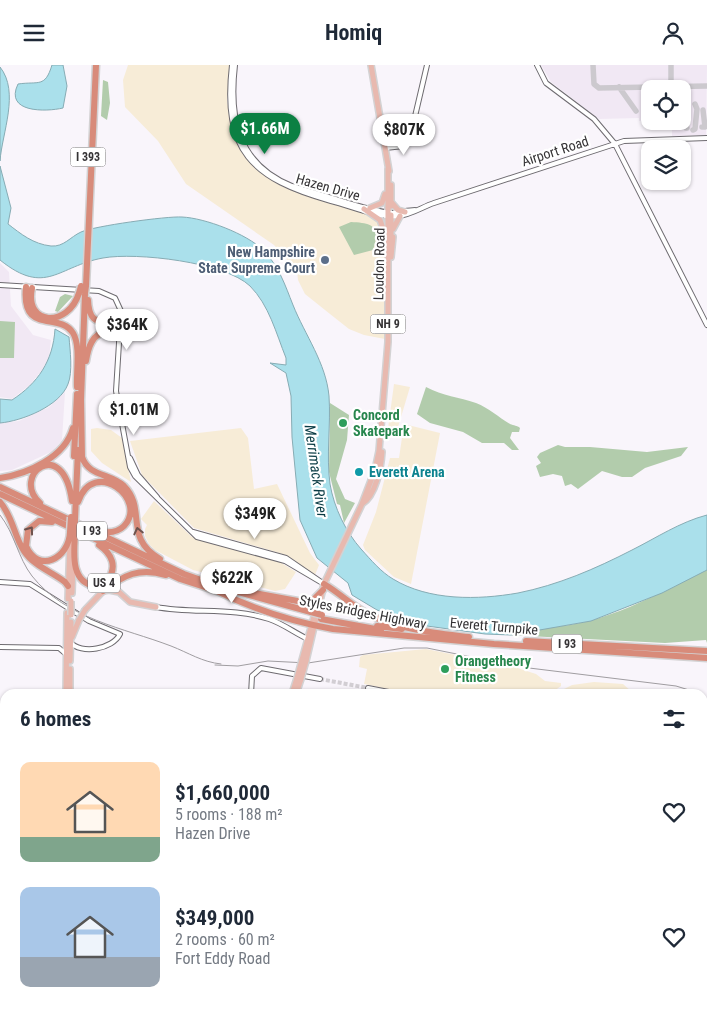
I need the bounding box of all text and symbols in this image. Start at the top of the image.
icon: menu [20,19,48,47]
icon: person [659,19,687,47]
text: Homiq [325,20,382,45]
map controls [641,80,691,190]
button: locate [641,80,691,130]
pin: $1.66M [224,113,306,155]
pin: $807K [369,113,439,156]
text: $1.66M [240,119,290,138]
text: $807K [383,120,425,139]
street label: Airport Road [519,133,591,169]
button: layers [641,140,691,190]
road number: I 393 [70,147,106,166]
street label: Hazen Drive [294,170,362,204]
street label: Loudon Road [370,228,388,300]
place label: New Hampshire State Supreme Court [198,244,315,276]
marker: New Hampshire State Supreme Court [319,254,331,266]
pin: $364K [92,309,162,351]
text: $364K [106,315,148,334]
road number: NH 9 [370,315,406,333]
pin: $1.01M [93,393,175,436]
text: $1.01M [109,400,159,419]
place label: Concord Skatepark [353,407,410,439]
marker: Concord Skatepark [337,417,349,429]
water label: Merrimack River [301,424,331,519]
place label: Everett Arena [369,464,445,480]
marker: Everett Arena [353,466,365,478]
pin: $349K [220,497,290,540]
text: $349K [234,504,276,523]
road number: I 93 [77,521,107,541]
one-way arrow [24,526,33,535]
one-way arrow [133,526,144,535]
pin: $622K [197,561,267,604]
text: $622K [211,568,253,587]
road number: US 4 [88,573,120,593]
street label: Styles Bridges Highway [298,592,428,632]
street label: Everett Turnpike [449,614,539,638]
road number: I 93 [552,635,582,653]
place label: Orangetheory Fitness [455,653,532,685]
marker: Orangetheory Fitness [439,663,451,675]
icon: filters [660,705,688,733]
text: 6 homes [20,707,91,731]
text: $1,660,000 [175,781,270,805]
icon: home [60,782,120,842]
icon: heart [660,798,688,826]
text: 5 rooms · 188 m² [175,805,283,824]
text: Hazen Drive [175,824,250,843]
text: $349,000 [175,906,254,930]
icon: home [60,907,120,967]
icon: heart [660,923,688,951]
text: 2 rooms · 60 m² [175,930,275,949]
text: Fort Eddy Road [175,949,270,968]

